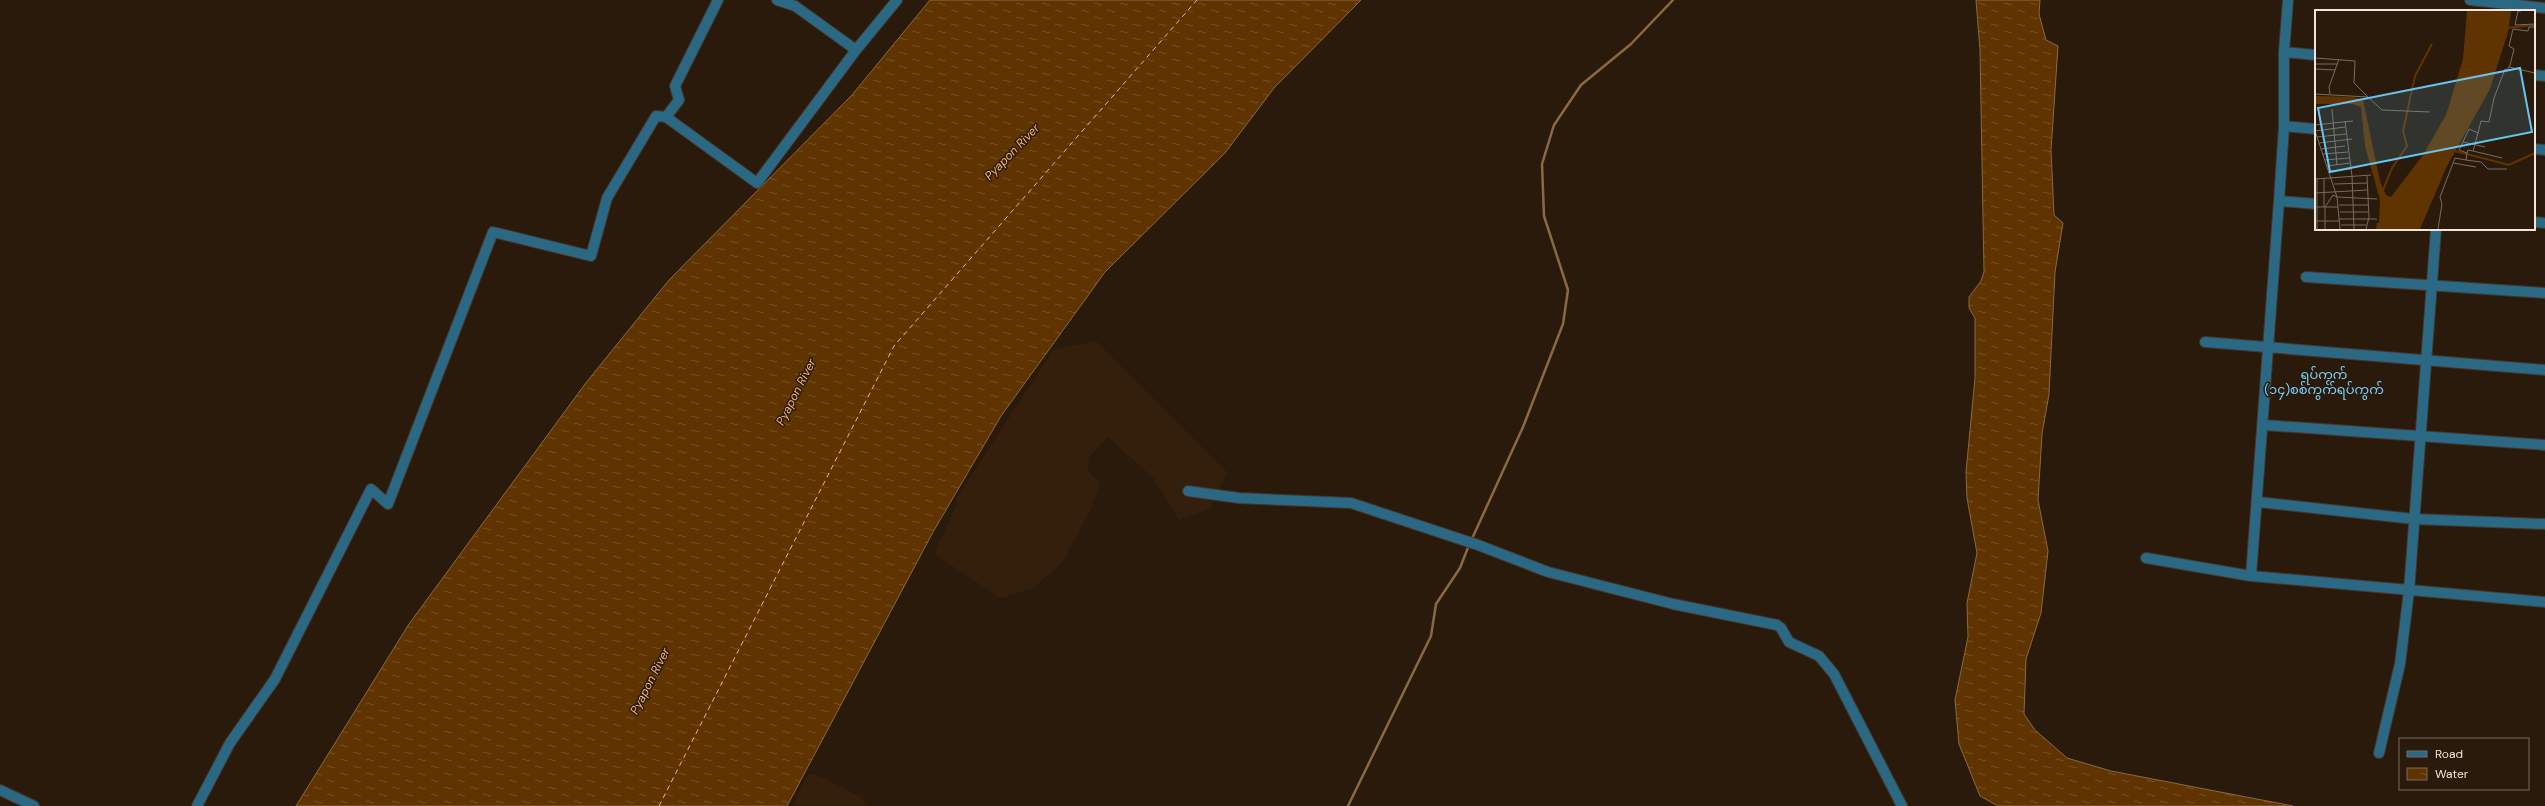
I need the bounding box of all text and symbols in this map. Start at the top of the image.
inset map [2315,10,2535,230]
water label: Pyapon River [981,120,1043,184]
water label: Pyapon River [772,356,820,428]
district label: ရပ်ကွက် (၁၄)စစ်ကွက်ရပ်ကွက် [2264,366,2384,400]
water label: Pyapon River [626,645,674,717]
legend [2399,738,2529,790]
text: Road [2435,746,2463,762]
text: Water [2435,766,2469,782]

